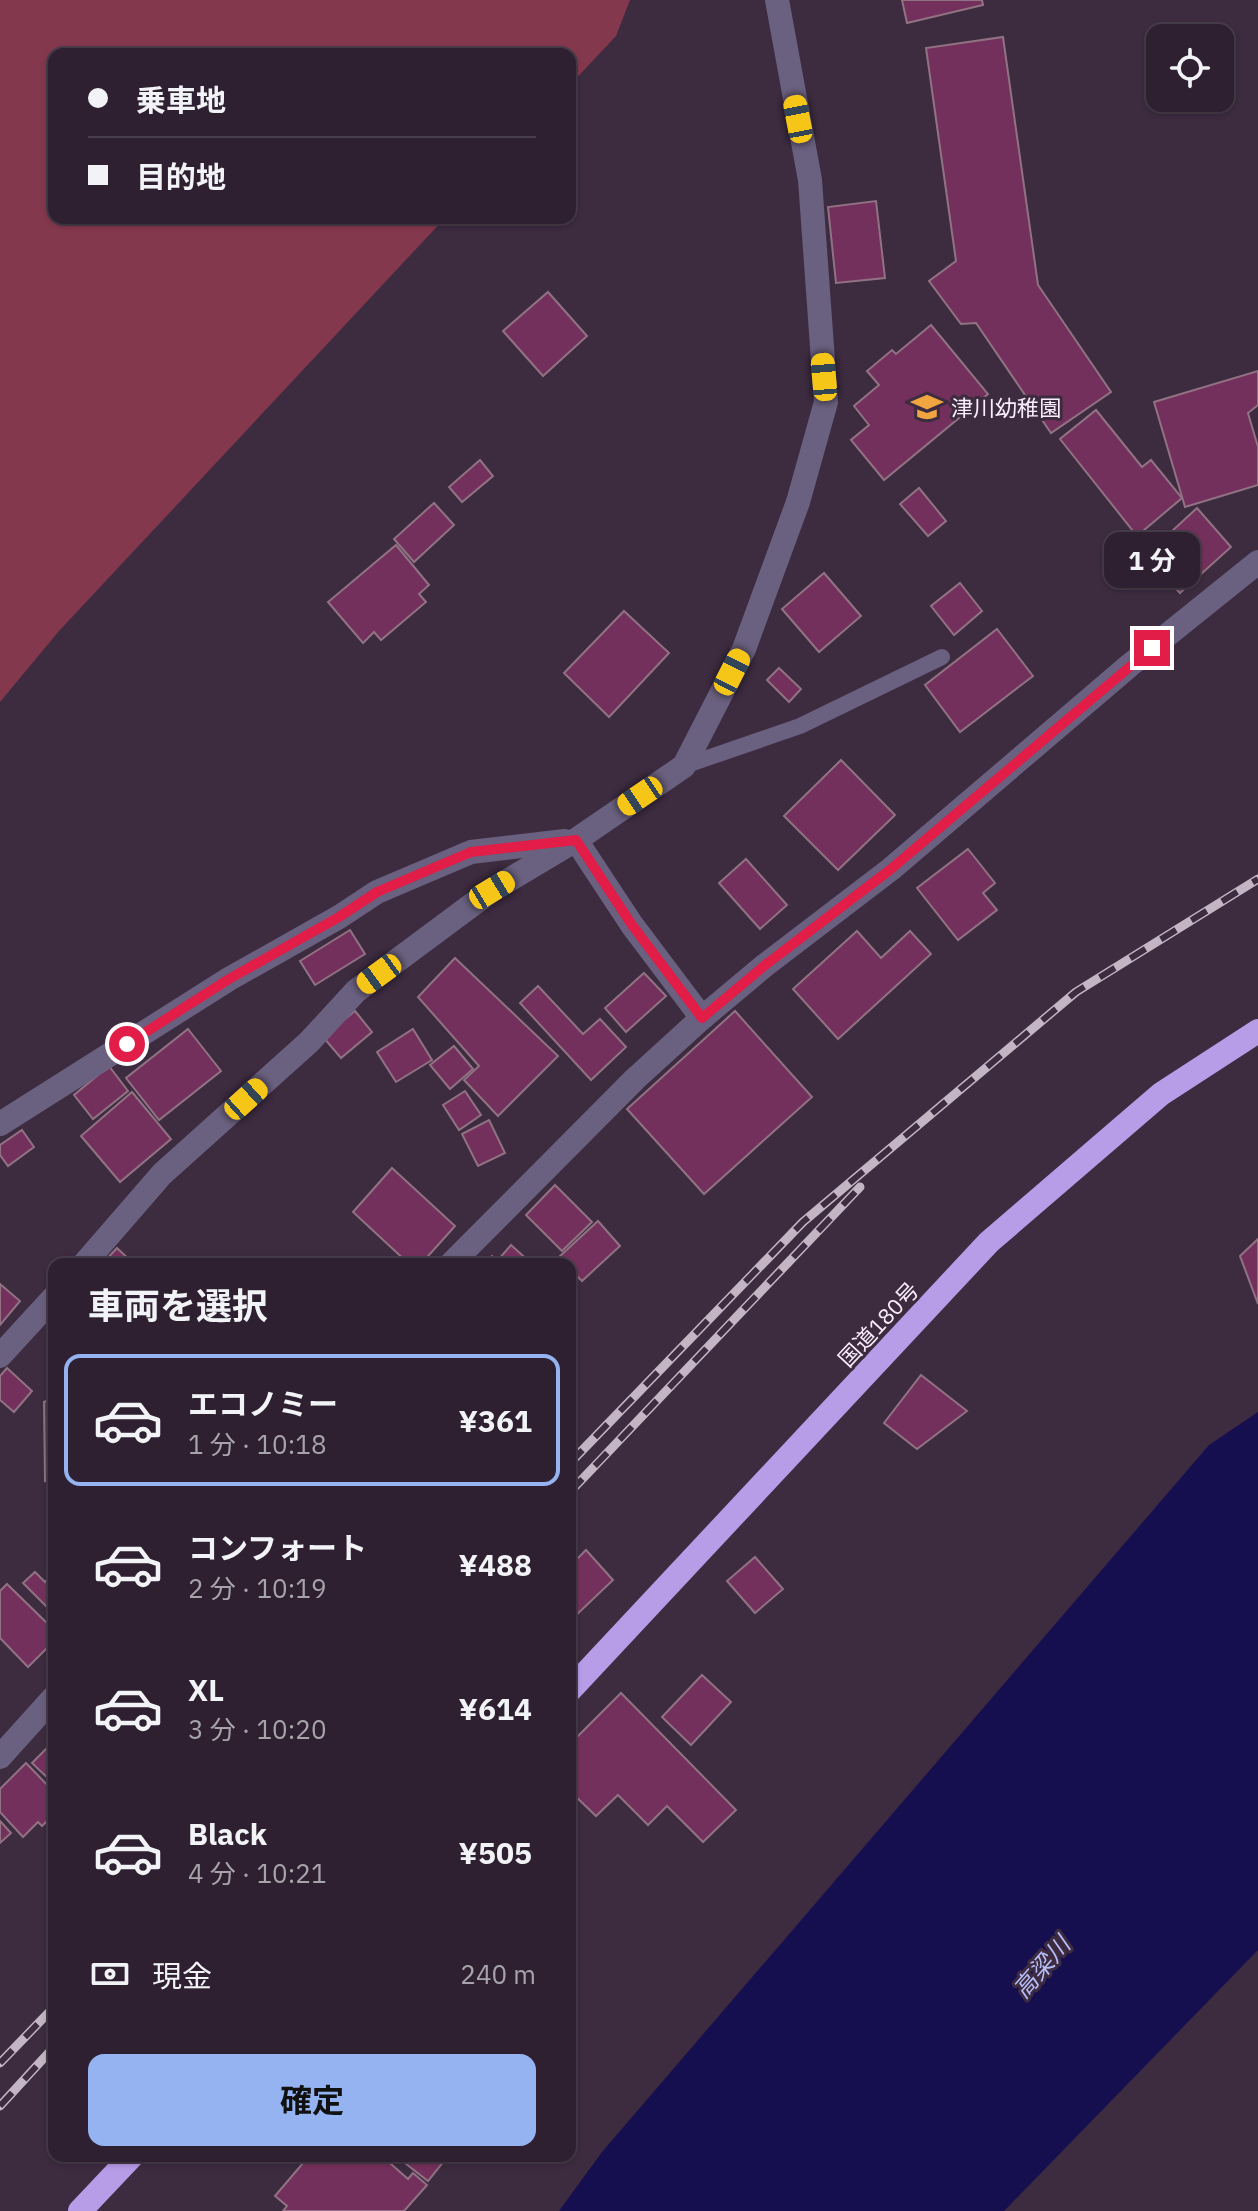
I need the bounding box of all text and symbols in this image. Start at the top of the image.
map controls [1146,24,1234,112]
button: locate [1146,24,1234,112]
text: 乗車地 [136,80,226,119]
car [782,93,814,145]
text: 目的地 [136,157,226,196]
car [810,352,838,402]
school or university icon: 津川幼稚園 [910,390,944,424]
place label: 津川幼稚園 [951,393,1061,422]
callout: 1 分 [1104,532,1200,588]
text: 1 分 [1128,543,1176,577]
route end [1134,630,1170,666]
car [710,645,754,699]
car [613,773,667,819]
car [465,867,519,913]
car [353,950,405,998]
route start [109,1026,145,1062]
car [220,1074,272,1124]
street label: 国道180号 [831,1275,925,1373]
text: 車両を選択 [88,1282,268,1329]
icon: car [92,1384,164,1456]
text: エコノミー [188,1384,338,1423]
text: ¥361 [459,1401,532,1440]
text: 1 分 · 10:18 [188,1427,326,1461]
icon: car [92,1528,164,1600]
text: コンフォート [188,1528,367,1567]
text: ¥488 [459,1545,532,1584]
text: 2 分 · 10:19 [188,1571,326,1605]
text: XL [188,1670,224,1709]
icon: car [92,1672,164,1744]
text: ¥614 [459,1689,532,1728]
text: 3 分 · 10:20 [188,1712,326,1746]
text: Black [188,1814,267,1853]
icon: car [92,1816,164,1888]
text: ¥505 [459,1833,532,1872]
text: 4 分 · 10:21 [188,1856,326,1890]
water label: 高梁川 [1005,1927,1079,2005]
icon: cash [88,1952,132,1996]
text: 現金 [152,1956,212,1995]
text: 240 m [460,1957,536,1991]
button: 確定 [88,2054,536,2146]

